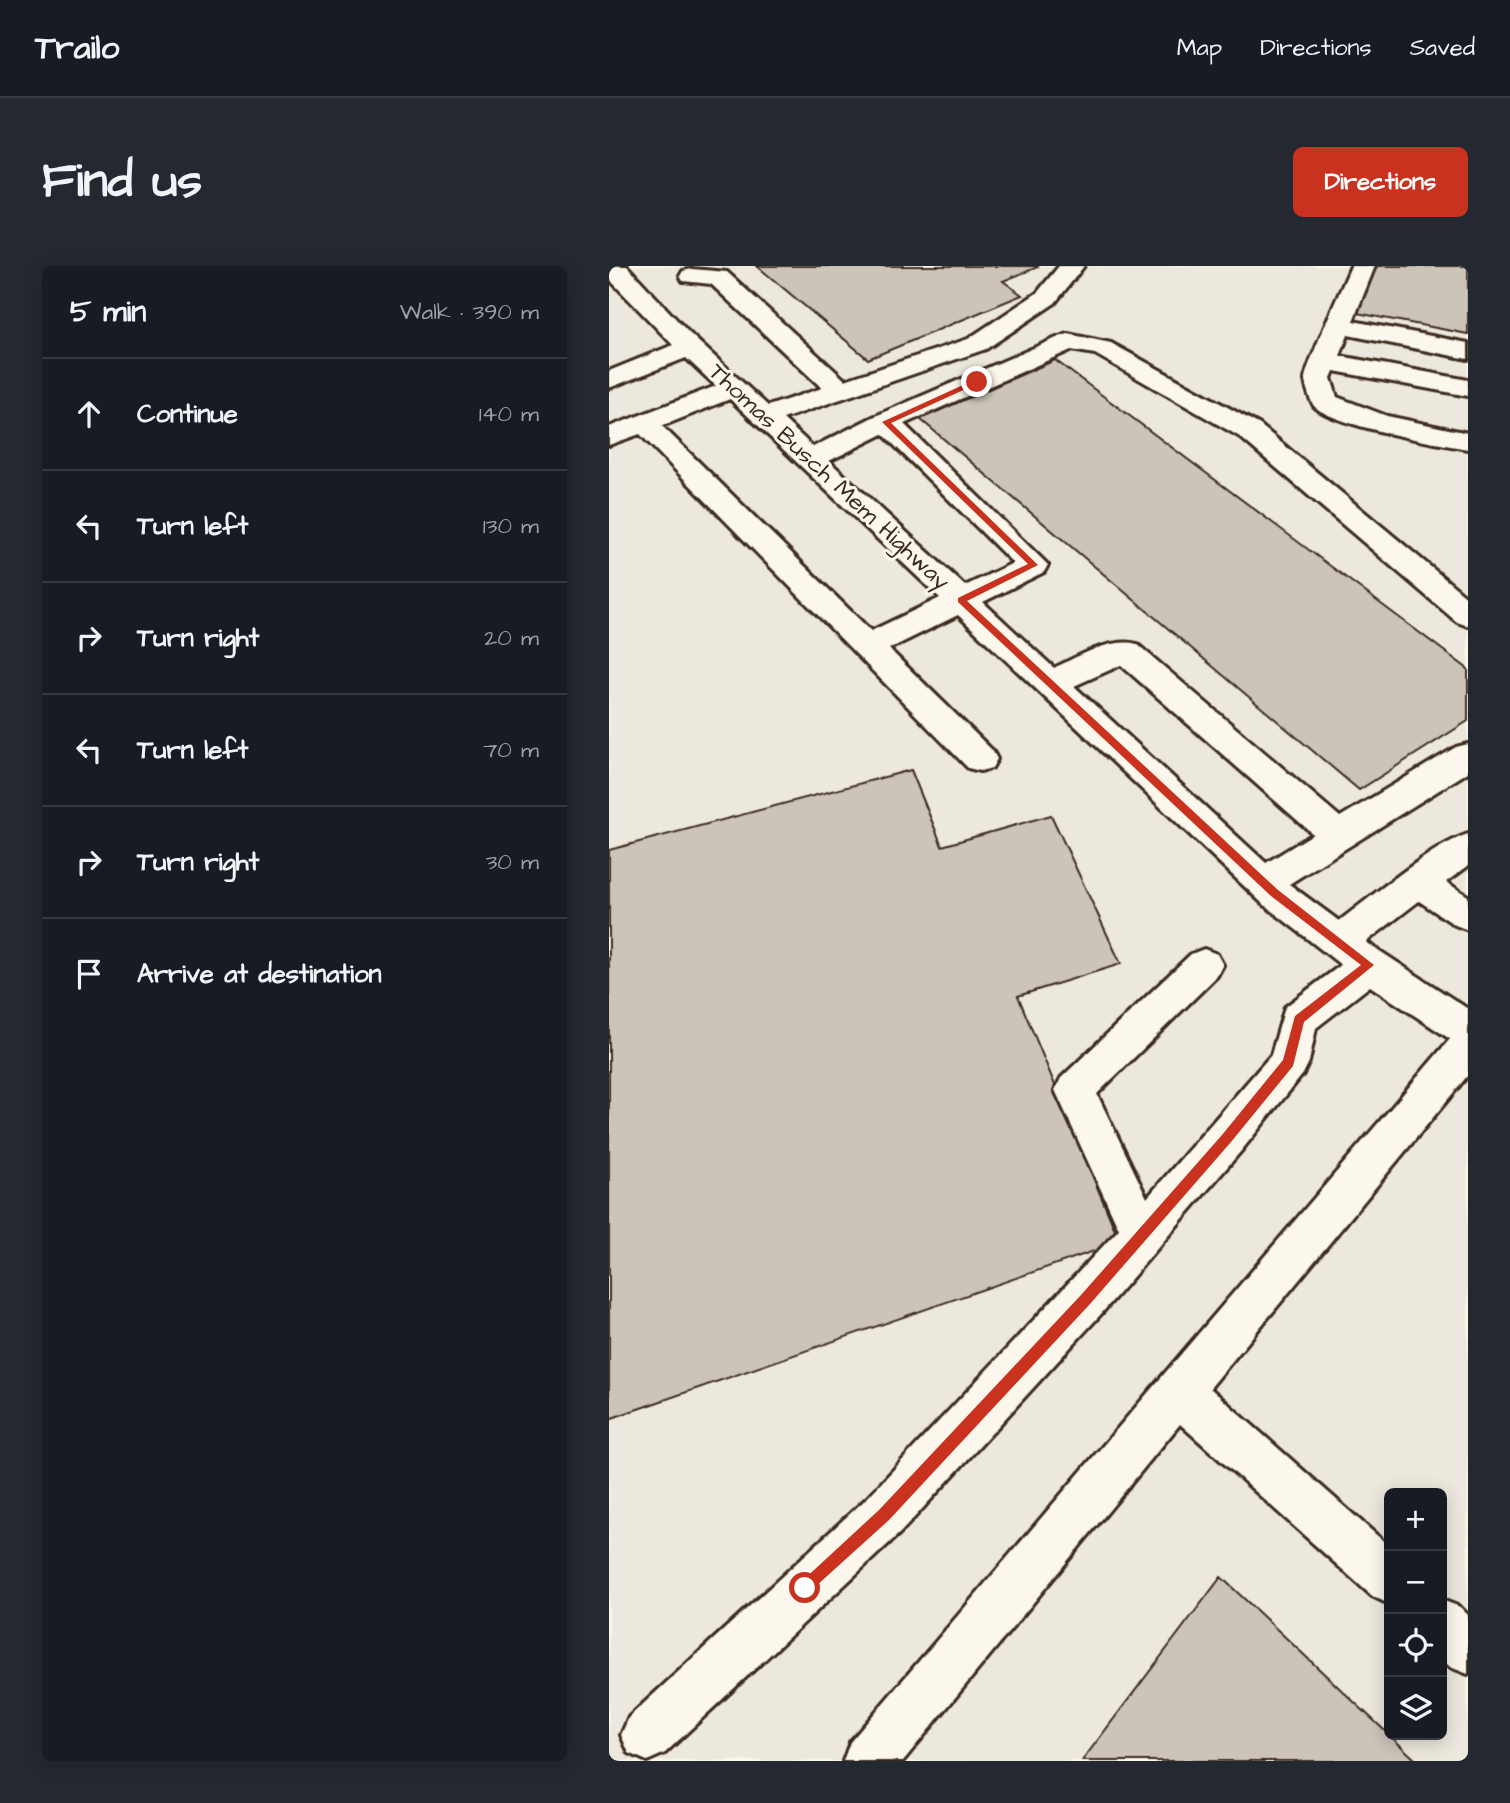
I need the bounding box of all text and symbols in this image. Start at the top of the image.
text: Trailo [35,25,119,71]
text: Map [1177,31,1222,65]
text: Directions [1260,31,1372,65]
text: Saved [1410,31,1475,65]
button: Directions [1293,147,1468,217]
text: Find us [42,148,202,216]
text: 5 min [70,291,146,333]
text: Walk · 390 m [400,296,539,328]
street label: Thomas Busch Mem Highway [700,356,957,599]
route end [961,366,992,397]
icon: ahead [70,395,108,433]
text: Continue [137,396,238,432]
text: 140 m [479,398,539,430]
icon: left [70,507,108,545]
text: Turn left [137,508,248,544]
text: 130 m [483,510,539,542]
icon: right [70,619,108,657]
text: Turn right [137,620,259,656]
text: 20 m [484,622,539,654]
icon: left [70,731,108,769]
text: Turn left [137,732,248,768]
text: 70 m [483,734,539,766]
icon: right [70,843,108,881]
text: Turn right [137,844,259,880]
text: 30 m [486,846,539,878]
icon: arrive [70,955,108,993]
text: Arrive at destination [137,956,382,992]
map controls [1384,1488,1447,1740]
button: + [1384,1488,1447,1551]
button: − [1384,1551,1447,1614]
route start [789,1572,820,1603]
button: locate [1384,1614,1447,1677]
button: layers [1384,1677,1447,1740]

